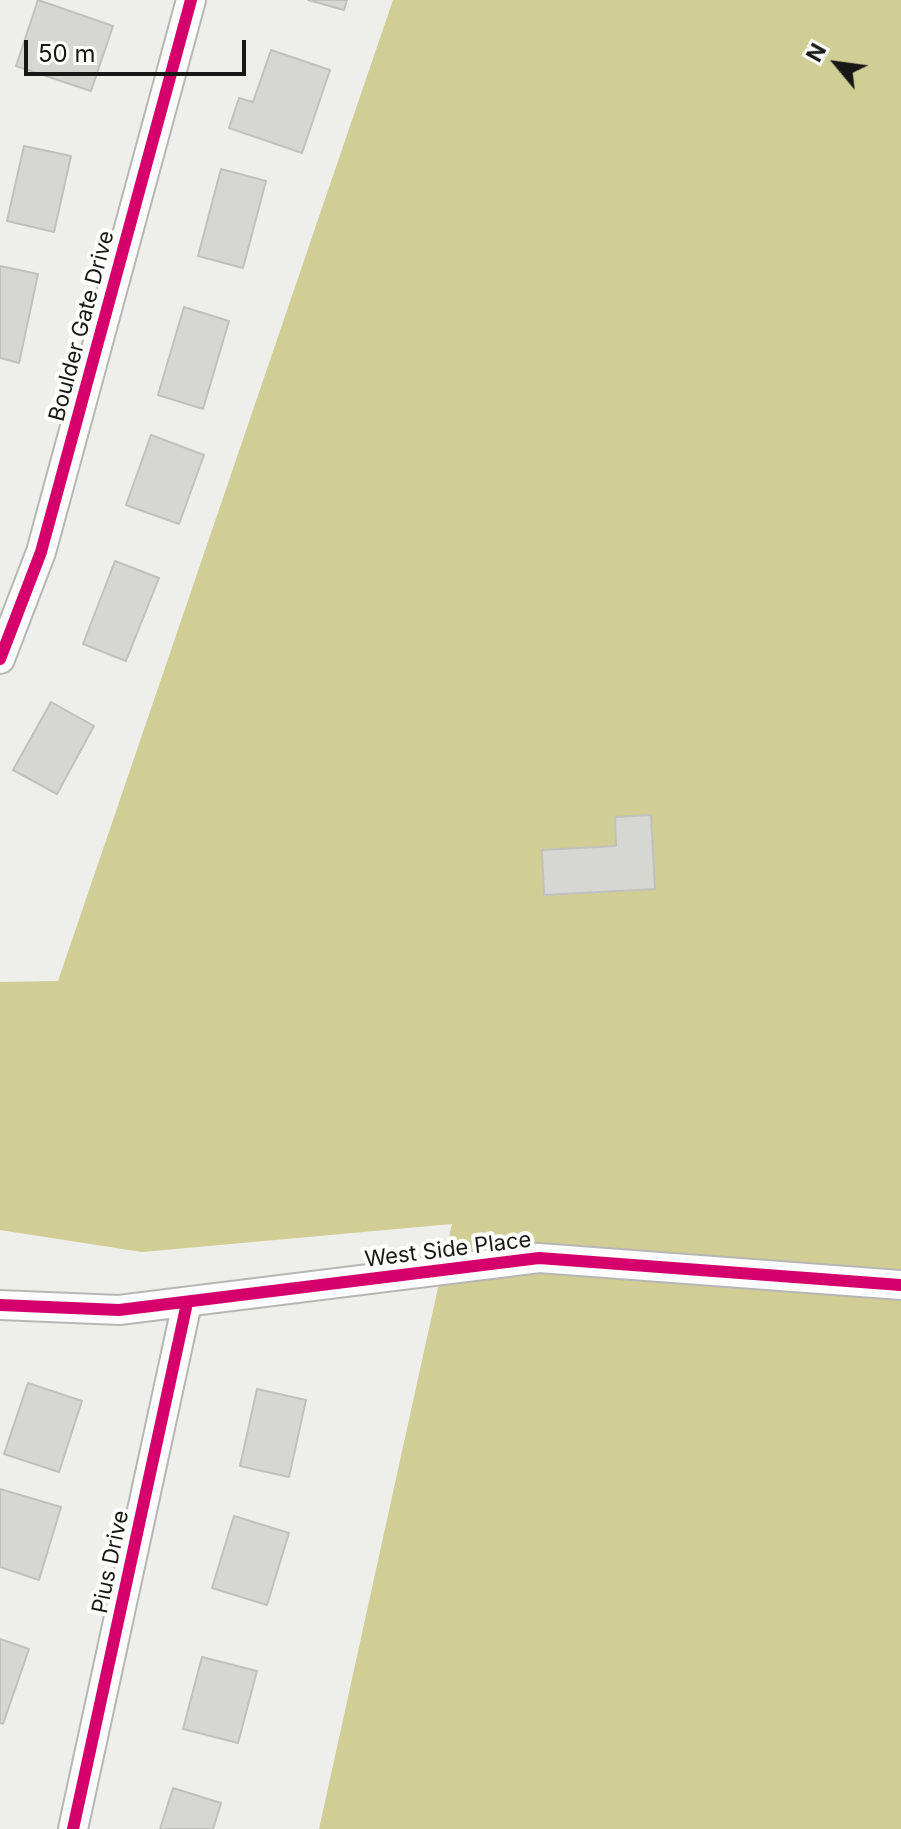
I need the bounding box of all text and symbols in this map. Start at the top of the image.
scale bar [28,24,250,74]
north arrow [797,24,877,104]
text: 50 m [38,39,96,68]
text: N [801,39,831,66]
street label: Boulder Gate Drive [44,228,120,424]
street label: West Side Place [363,1227,533,1273]
street label: Pius Drive [87,1508,135,1616]

